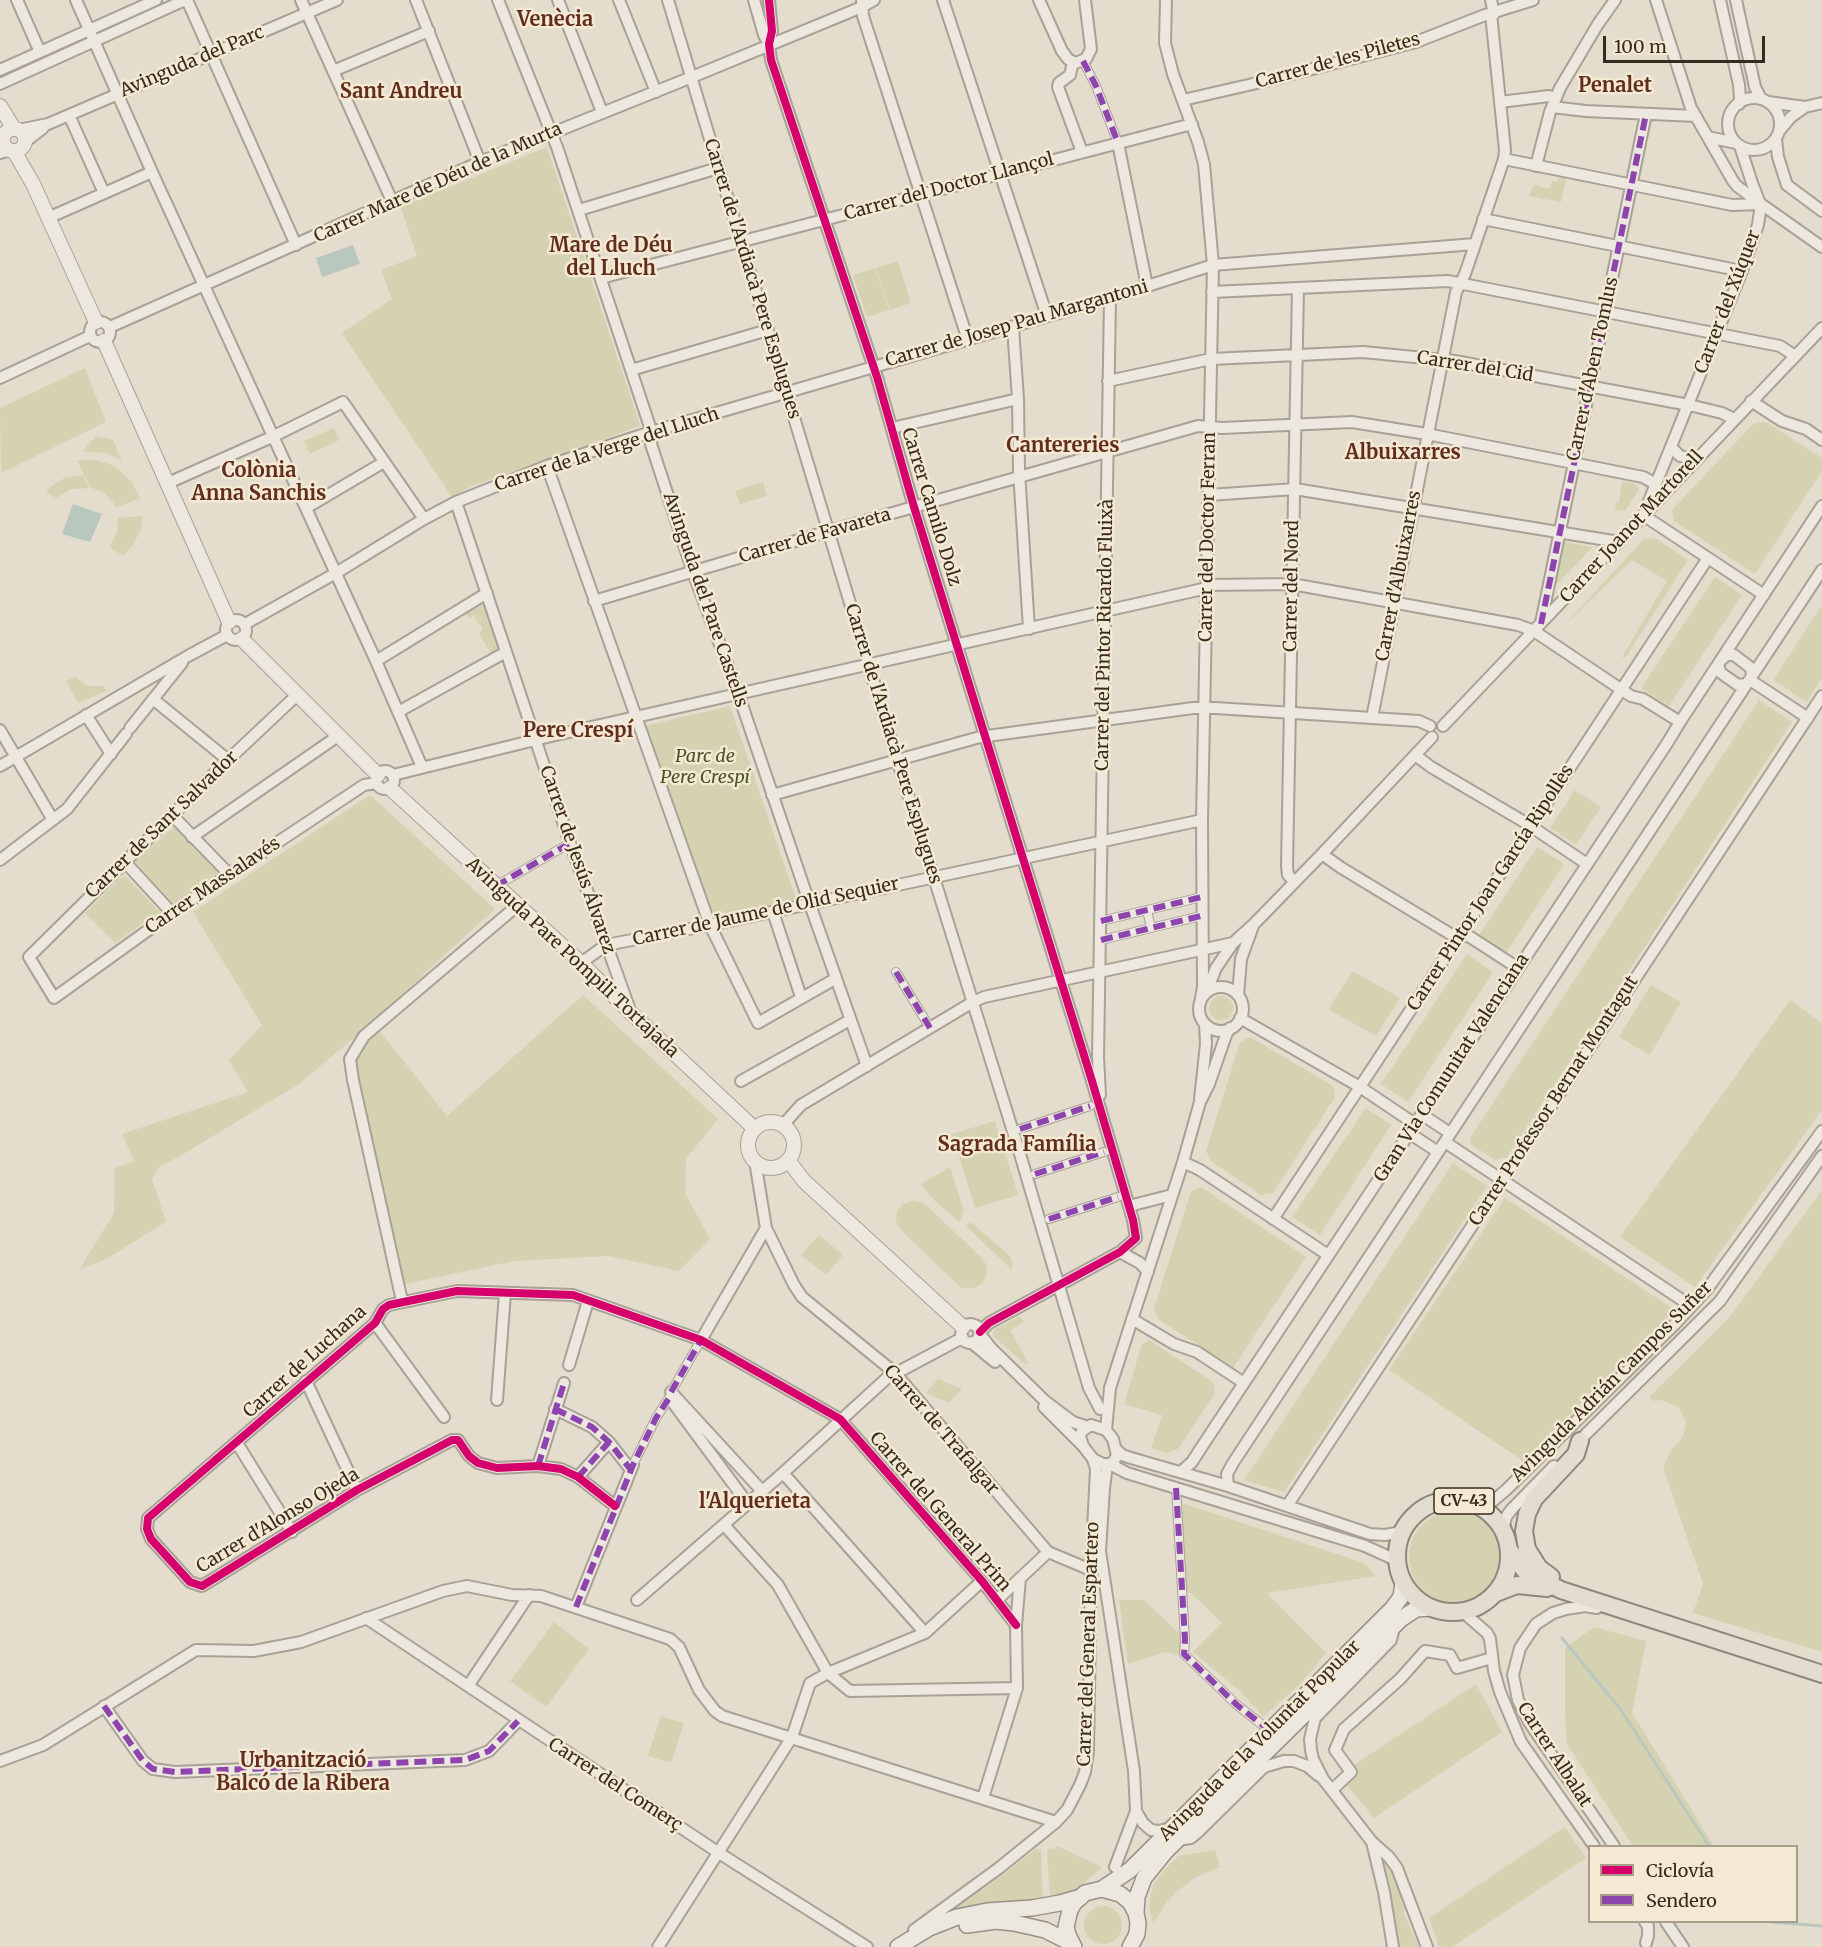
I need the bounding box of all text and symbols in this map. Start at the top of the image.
district label: Venècia [517,8,593,32]
street label: Avinguda del Parc [117,22,267,102]
scale bar [1606,24,1768,62]
street label: Carrer de les Piletes [1253,29,1423,93]
text: 100 m [1614,35,1667,58]
district label: Penalet [1578,74,1652,98]
district label: Sant Andreu [340,80,462,104]
street label: Carrer Mare de Déu de la Murta [311,118,565,248]
street label: Carrer de l'Ardiacà Pere Esplugues [699,136,805,422]
street label: Carrer del Doctor Llançol [842,149,1056,225]
street label: Carrer del Xúquer [1691,227,1765,377]
district label: Mare de Déu del Lluch [549,234,673,281]
street label: Carrer d'Aben Tomlus [1563,275,1623,463]
street label: Carrer de Josep Pau Margantoni [883,276,1151,372]
street label: Carrer del Cid [1415,347,1535,387]
street label: Carrer de la Verge del Lluch [492,404,722,496]
street label: Carrer Camilo Dolz [897,425,965,589]
street label: Carrer del Doctor Ferran [1195,432,1221,642]
district label: Cantereries [1006,434,1120,458]
district label: Albuixarres [1345,441,1461,465]
street label: Carrer Joanot Martorell [1556,446,1708,608]
district label: Colònia Anna Sanchis [192,459,326,506]
street label: Carrer d'Albuixarres [1372,489,1426,663]
street label: Avinguda del Pare Castells [658,490,752,710]
street label: Carrer del Pintor Ricardo Fluixà [1092,499,1118,771]
street label: Carrer de Favareta [737,504,893,568]
street label: Carrer del Nord [1280,520,1304,652]
street label: Carrer de l'Ardiacà Pere Esplugues [840,601,946,887]
district label: Pere Crespí [523,719,633,743]
park label: Parc de Pere Crespí [660,746,750,789]
street label: Carrer de Sant Salvador [82,747,242,903]
street label: Carrer Pintor Joan García Ripollès [1403,761,1579,1015]
street label: Carrer de Jesús Álvarez [535,763,619,957]
street label: Carrer Massalavés [142,833,284,939]
street label: Avinguda Pare Pompili Tortajada [461,853,683,1063]
street label: Carrer de Jaume de Olid Sequier [631,873,901,951]
street label: Gran Via Comunitat Valenciana [1370,950,1534,1186]
street label: Carrer Professor Bernat Montagut [1465,972,1643,1230]
district label: Sagrada Família [938,1133,1096,1157]
street label: Avinguda Adrián Campos Suñer [1507,1277,1717,1487]
street label: Carrer de Luchana [239,1301,371,1423]
street label: Carrer de Trafalgar [879,1361,1003,1499]
street label: Carrer del General Prim [865,1428,1015,1596]
street label: Carrer d'Alonso Ojeda [193,1464,363,1578]
road number: CV-43 [1434,1488,1494,1514]
district label: l'Alquerieta [699,1490,811,1514]
street label: Carrer del General Espartero [1074,1521,1104,1767]
street label: Avinguda de la Voluntat Popular [1155,1636,1365,1846]
street label: Carrer Albalat [1512,1699,1596,1811]
street label: Carrer del Comerç [544,1734,686,1836]
district label: Urbanització Balcó de la Ribera [216,1749,390,1796]
legend [1588,1845,1798,1923]
text: Ciclovía [1646,1859,1714,1882]
text: Sendero [1646,1889,1717,1912]

